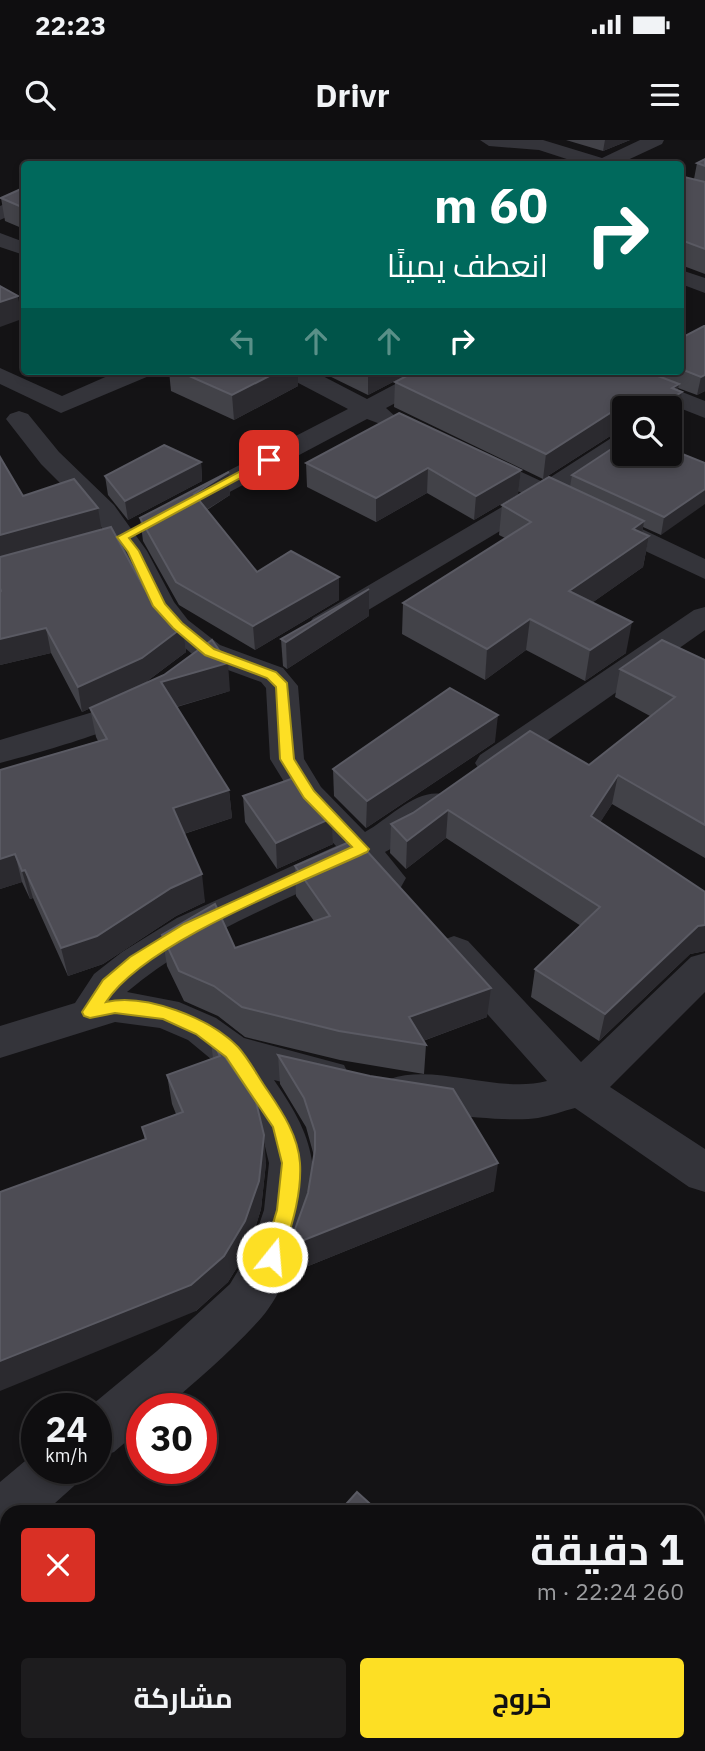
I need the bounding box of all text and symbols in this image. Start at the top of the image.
text: 22:23 [35,8,106,42]
text: Drivr [315,74,390,116]
icon: search [21,76,59,114]
icon: menu [646,76,684,114]
text: 60 m [434,173,548,236]
icon: right [572,189,663,280]
text: انعطف يمينًا [387,244,548,286]
icon: left [224,322,262,360]
icon: ahead [297,322,335,360]
icon: ahead [370,322,408,360]
icon: right [443,322,481,360]
map controls [612,396,682,466]
button: search [612,396,682,466]
pin [239,430,299,490]
icon: arrive [250,441,288,479]
position arrow [235,1220,309,1294]
speed limit sign: 30 [126,1393,217,1484]
text: 24 [45,1406,88,1452]
text: km/h [45,1444,88,1467]
text: 1 دقيقة [530,1522,684,1577]
button: close [21,1528,95,1602]
text: 260 m · 22:24 [537,1576,684,1606]
button: مشاركة [21,1658,346,1738]
button: خروج [360,1658,684,1738]

